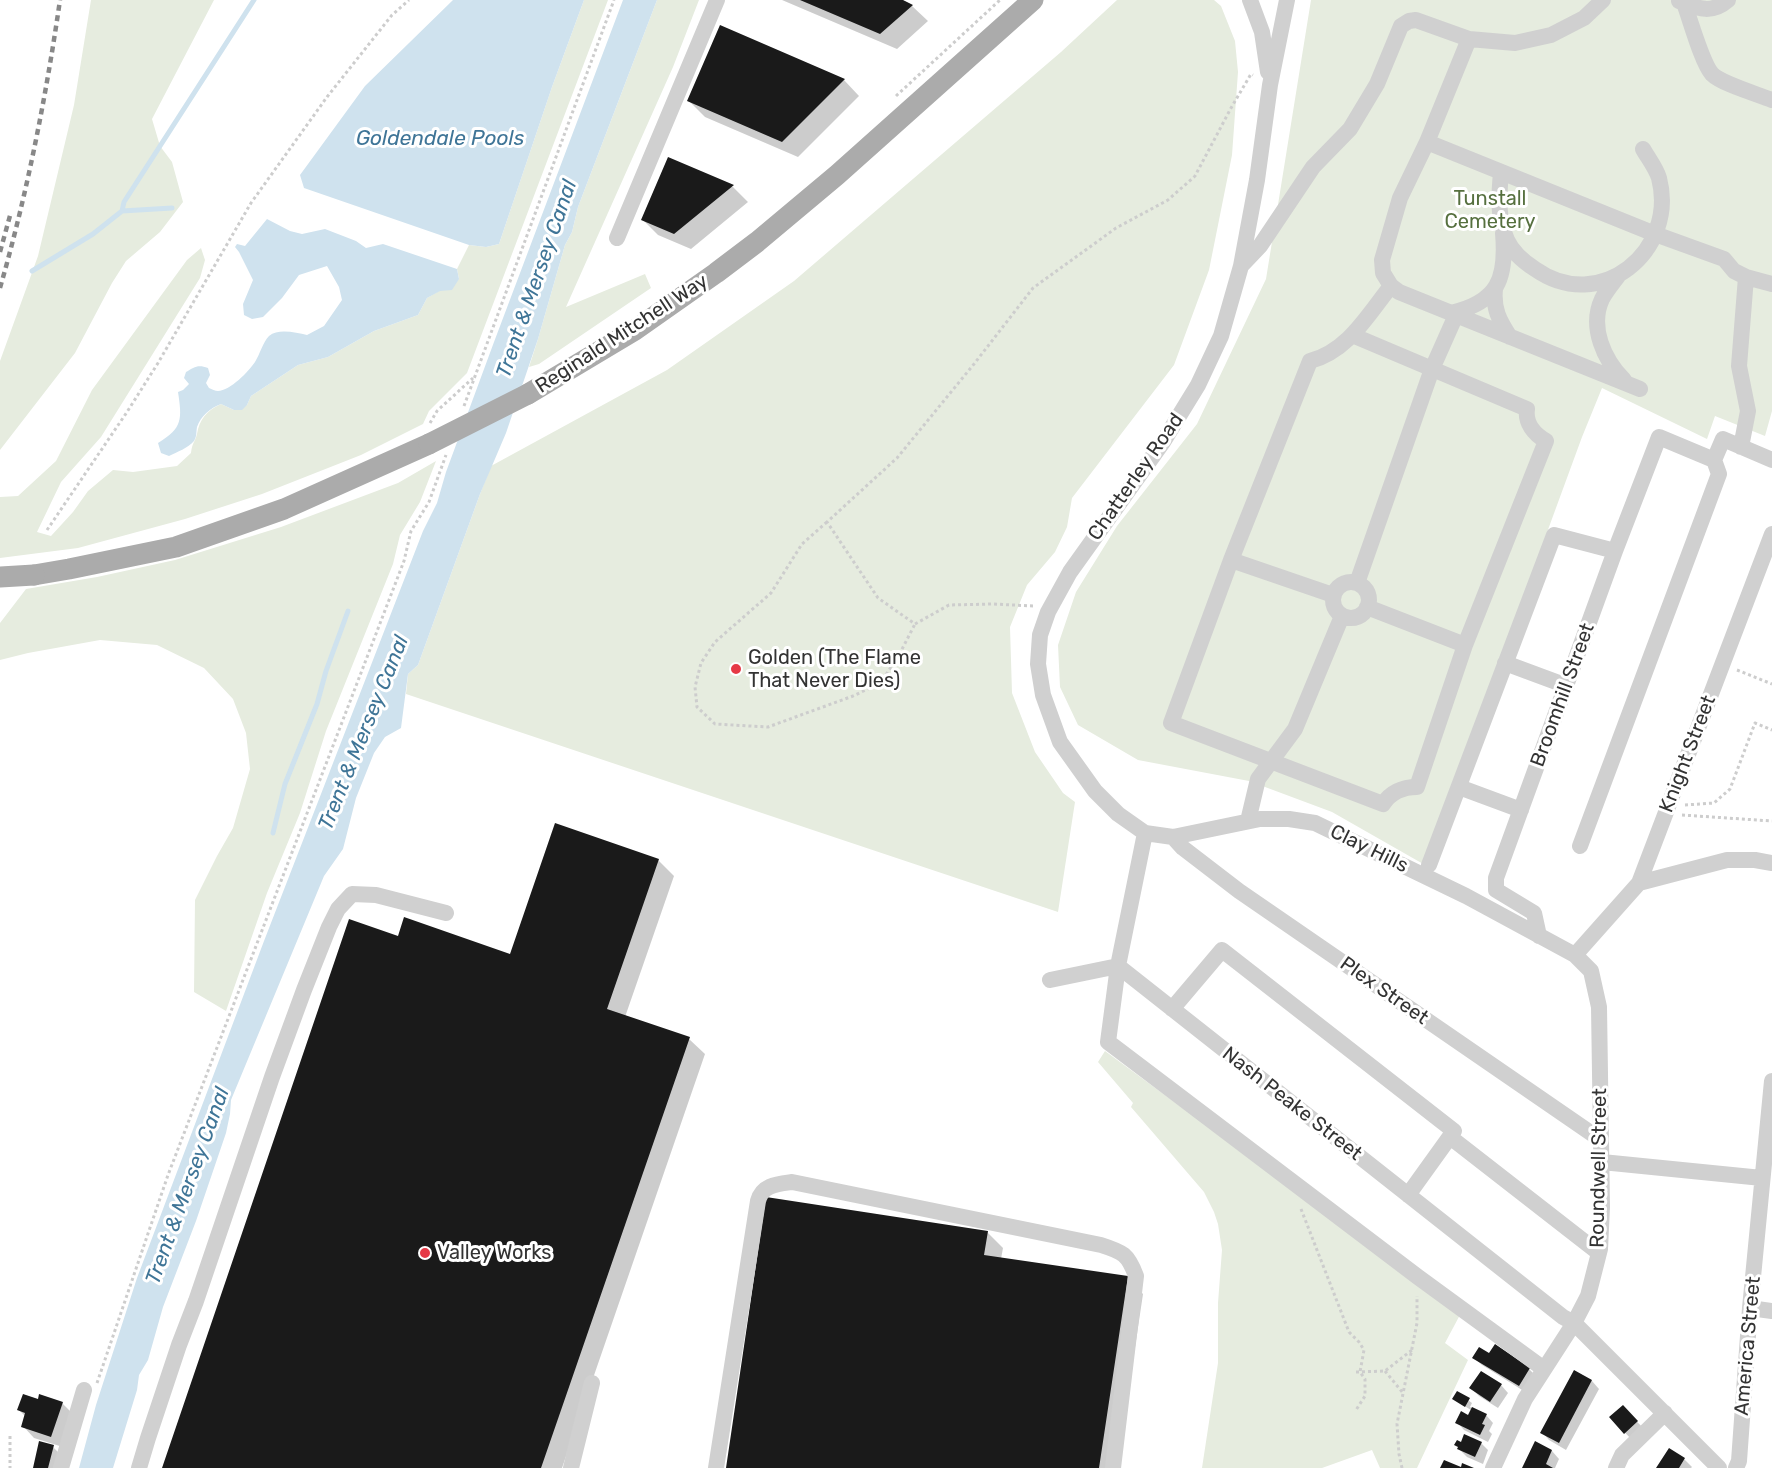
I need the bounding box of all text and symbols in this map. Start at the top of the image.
water label: Goldendale Pools [356,126,524,152]
water label: Trent & Mersey Canal [491,177,583,381]
park label: Tunstall Cemetery [1444,187,1536,234]
street label: Reginald Mitchell Way [531,269,713,399]
street label: Chatterley Road [1083,409,1189,545]
street label: Broomhill Street [1526,620,1600,770]
water label: Trent & Mersey Canal [313,632,415,834]
place label: Golden (The Flame That Never Dies) [748,646,921,693]
marker: Golden (The Flame That Never Dies) [729,662,743,676]
street label: Knight Street [1655,692,1721,816]
street label: Clay Hills [1326,820,1412,878]
street label: Plex Street [1335,952,1433,1030]
street label: Nash Peake Street [1217,1042,1367,1166]
water label: Trent & Mersey Canal [141,1084,235,1288]
street label: Roundwell Street [1586,1088,1612,1248]
place label: Valley Works [437,1241,551,1265]
marker: Valley Works [418,1246,432,1260]
street label: America Street [1730,1275,1766,1417]

